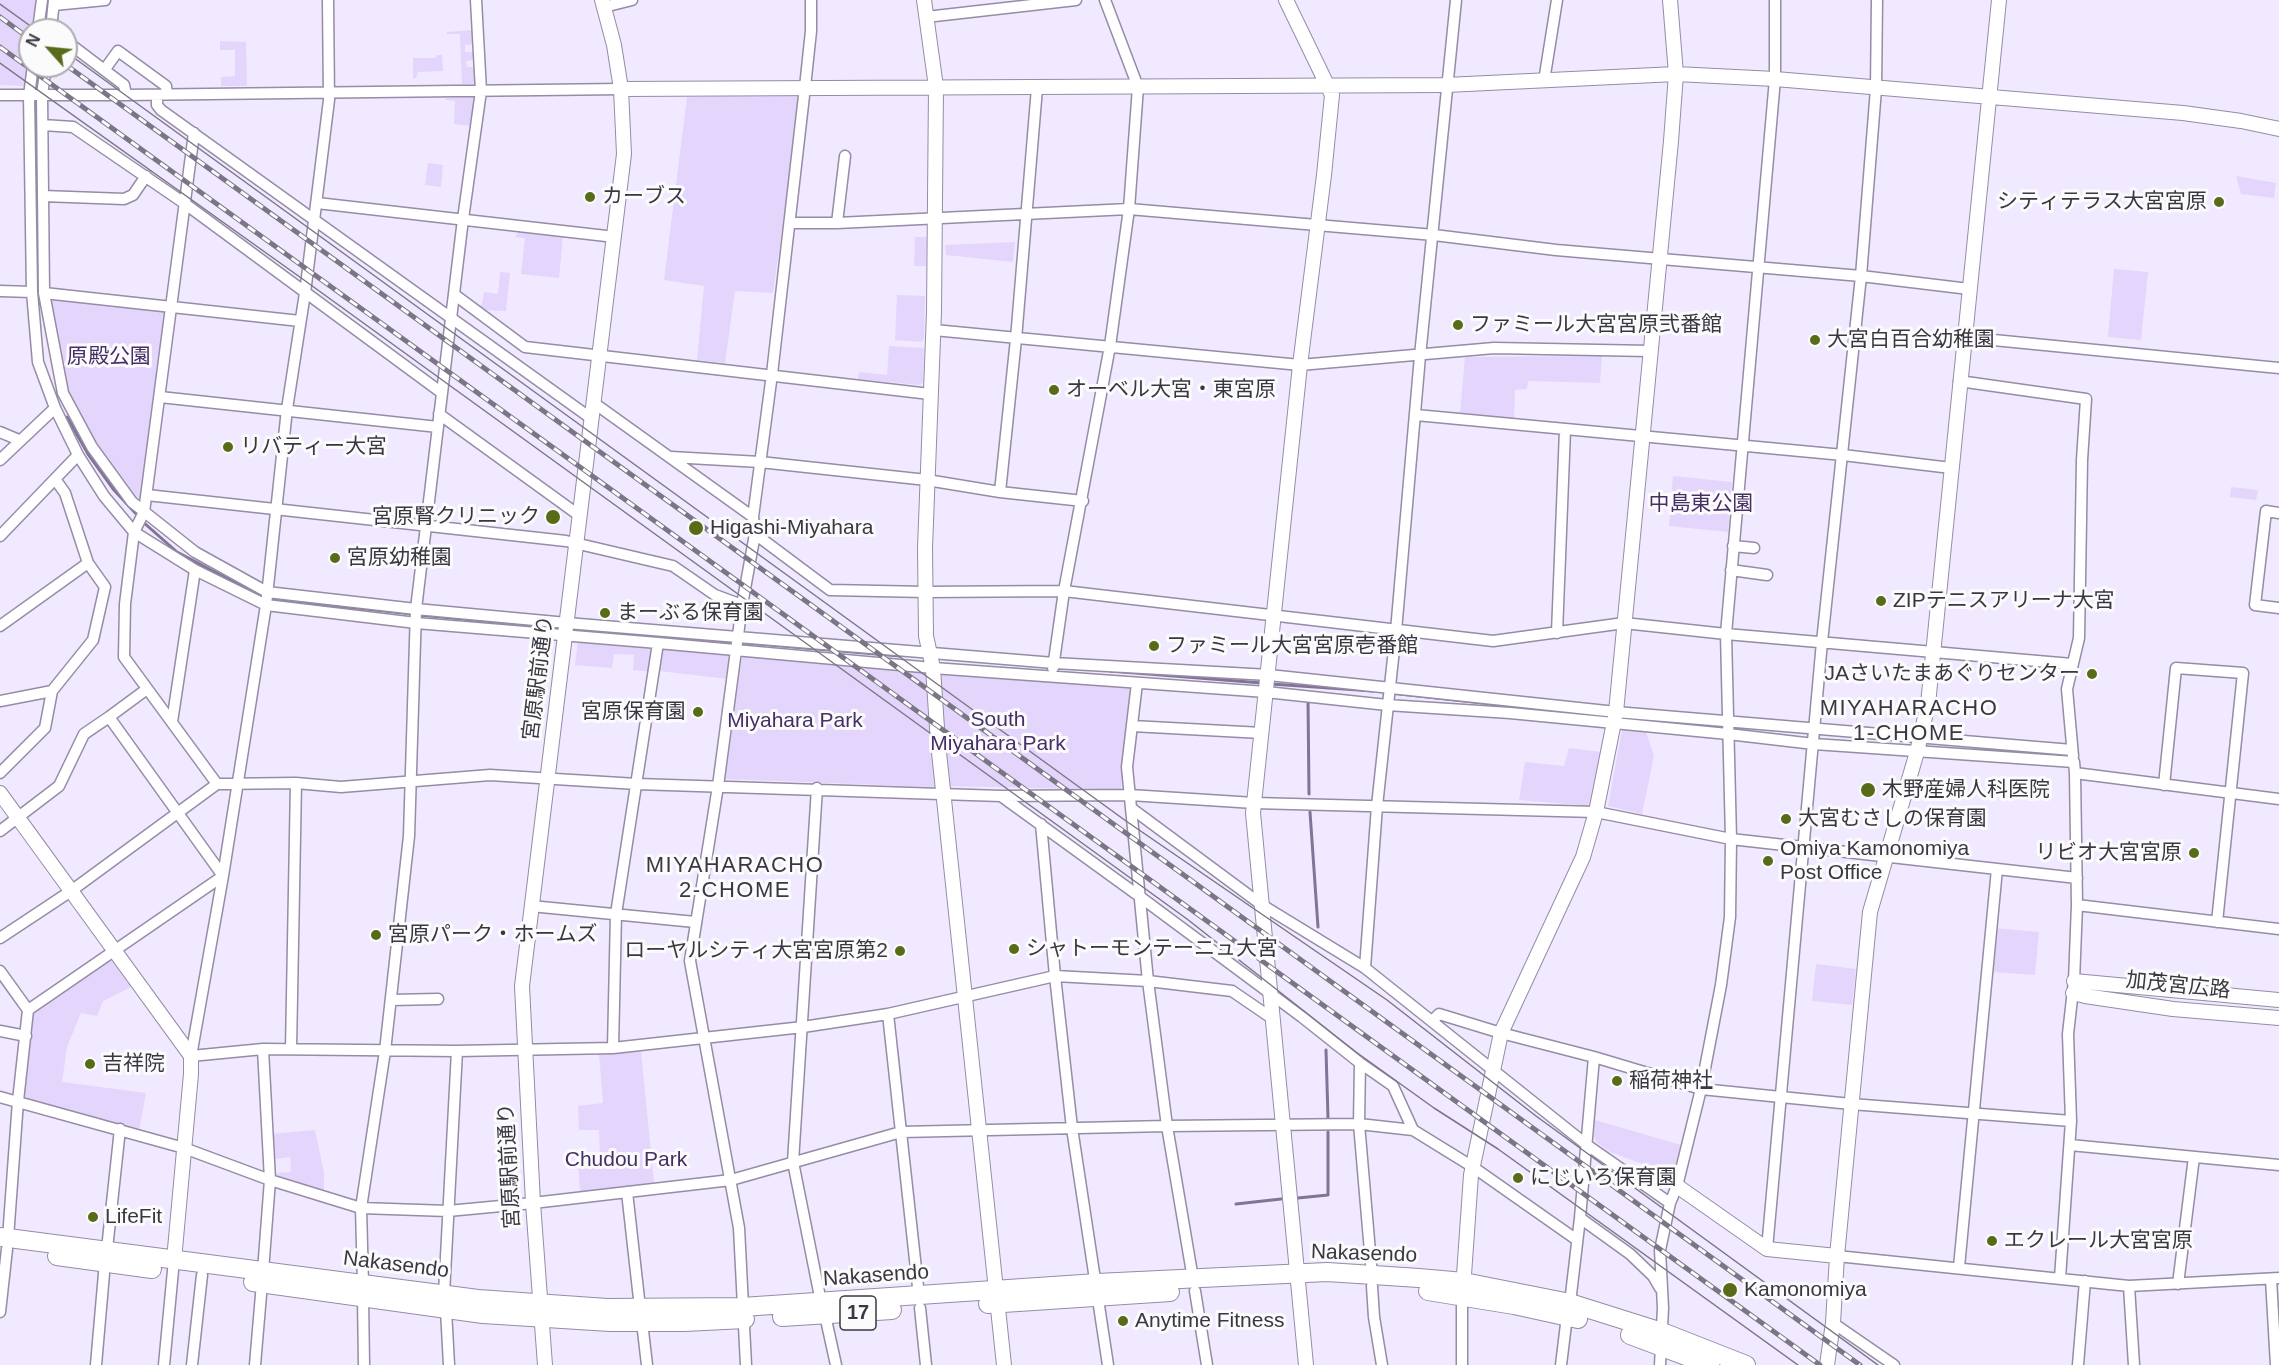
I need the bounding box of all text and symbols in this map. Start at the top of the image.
north arrow [18,18,78,78]
text: N [23,31,43,50]
place label: カーブス [602,184,686,210]
place label: シティテラス大宮宮原 [1997,189,2207,215]
marker: カーブス [583,190,597,204]
marker: シティテラス大宮宮原 [2212,195,2226,209]
place label: ファミール大宮宮原弐番館 [1470,312,1722,338]
marker: ファミール大宮宮原弐番館 [1451,318,1465,332]
place label: 大宮白百合幼稚園 [1827,327,1995,353]
marker: 大宮白百合幼稚園 [1808,333,1822,347]
park label: 原殿公園 [67,344,151,370]
place label: オーベル大宮・東宮原 [1066,377,1276,403]
marker: オーベル大宮・東宮原 [1047,383,1061,397]
place label: リバティー大宮 [240,434,387,460]
marker: リバティー大宮 [221,440,235,454]
park label: 中島東公園 [1649,491,1753,517]
place label: 宮原腎クリニック [372,504,540,530]
marker: 宮原腎クリニック [544,508,562,526]
place label: Higashi-Miyahara [710,515,873,541]
marker: Higashi-Miyahara [687,519,705,537]
place label: 宮原幼稚園 [347,545,452,571]
marker: 宮原幼稚園 [328,551,342,565]
place label: ZIPテニスアリーナ大宮 [1893,588,2115,614]
marker: ZIPテニスアリーナ大宮 [1874,594,1888,608]
place label: まーぶる保育園 [617,600,764,626]
marker: まーぶる保育園 [598,606,612,620]
street label: 宮原駅前通り [519,614,559,742]
place label: ファミール大宮宮原壱番館 [1166,633,1418,659]
marker: ファミール大宮宮原壱番館 [1147,639,1161,653]
place label: JAさいたまあぐりセンター [1824,661,2080,687]
marker: JAさいたまあぐりセンター [2085,667,2099,681]
district label: MIYAHARACHO 1-CHOME [1820,696,1998,748]
place label: 宮原保育園 [581,699,686,725]
marker: 宮原保育園 [691,705,705,719]
park label: South Miyahara Park [930,707,1066,757]
park label: Miyahara Park [727,708,863,734]
place label: 木野産婦人科医院 [1882,777,2050,803]
marker: 木野産婦人科医院 [1859,781,1877,799]
place label: 大宮むさしの保育園 [1798,806,1987,832]
marker: 大宮むさしの保育園 [1779,812,1793,826]
place label: Omiya Kamonomiya Post Office [1780,836,1969,886]
place label: リビオ大宮宮原 [2035,840,2182,866]
marker: リビオ大宮宮原 [2187,846,2201,860]
district label: MIYAHARACHO 2-CHOME [646,853,824,904]
marker: Omiya Kamonomiya Post Office [1761,854,1775,868]
place label: 宮原パーク・ホームズ [388,922,598,948]
marker: 宮原パーク・ホームズ [369,928,383,942]
place label: シャトーモンテーニュ大宮 [1026,936,1278,962]
place label: ローヤルシティ大宮宮原第2 [624,938,888,964]
marker: シャトーモンテーニュ大宮 [1007,942,1021,956]
marker: ローヤルシティ大宮宮原第2 [893,944,907,958]
street label: 加茂宮広路 [2124,968,2232,1004]
place label: 吉祥院 [102,1051,165,1077]
marker: 吉祥院 [83,1057,97,1071]
place label: 稲荷神社 [1629,1068,1713,1094]
marker: 稲荷神社 [1610,1074,1624,1088]
street label: 宮原駅前通り [494,1102,526,1230]
park label: Chudou Park [565,1147,687,1173]
place label: にじいろ保育園 [1530,1165,1677,1191]
marker: にじいろ保育園 [1511,1171,1525,1185]
place label: LifeFit [105,1204,162,1230]
marker: LifeFit [86,1210,100,1224]
place label: エクレール大宮宮原 [2004,1228,2193,1254]
marker: エクレール大宮宮原 [1985,1234,1999,1248]
street label: Nakasendo [1310,1240,1418,1268]
street label: Nakasendo [342,1246,450,1284]
street label: Nakasendo [822,1260,930,1292]
place label: Kamonomiya [1744,1277,1867,1303]
marker: Kamonomiya [1721,1281,1739,1299]
road number: 17 [840,1296,876,1330]
place label: Anytime Fitness [1135,1308,1284,1334]
marker: Anytime Fitness [1116,1314,1130,1328]

